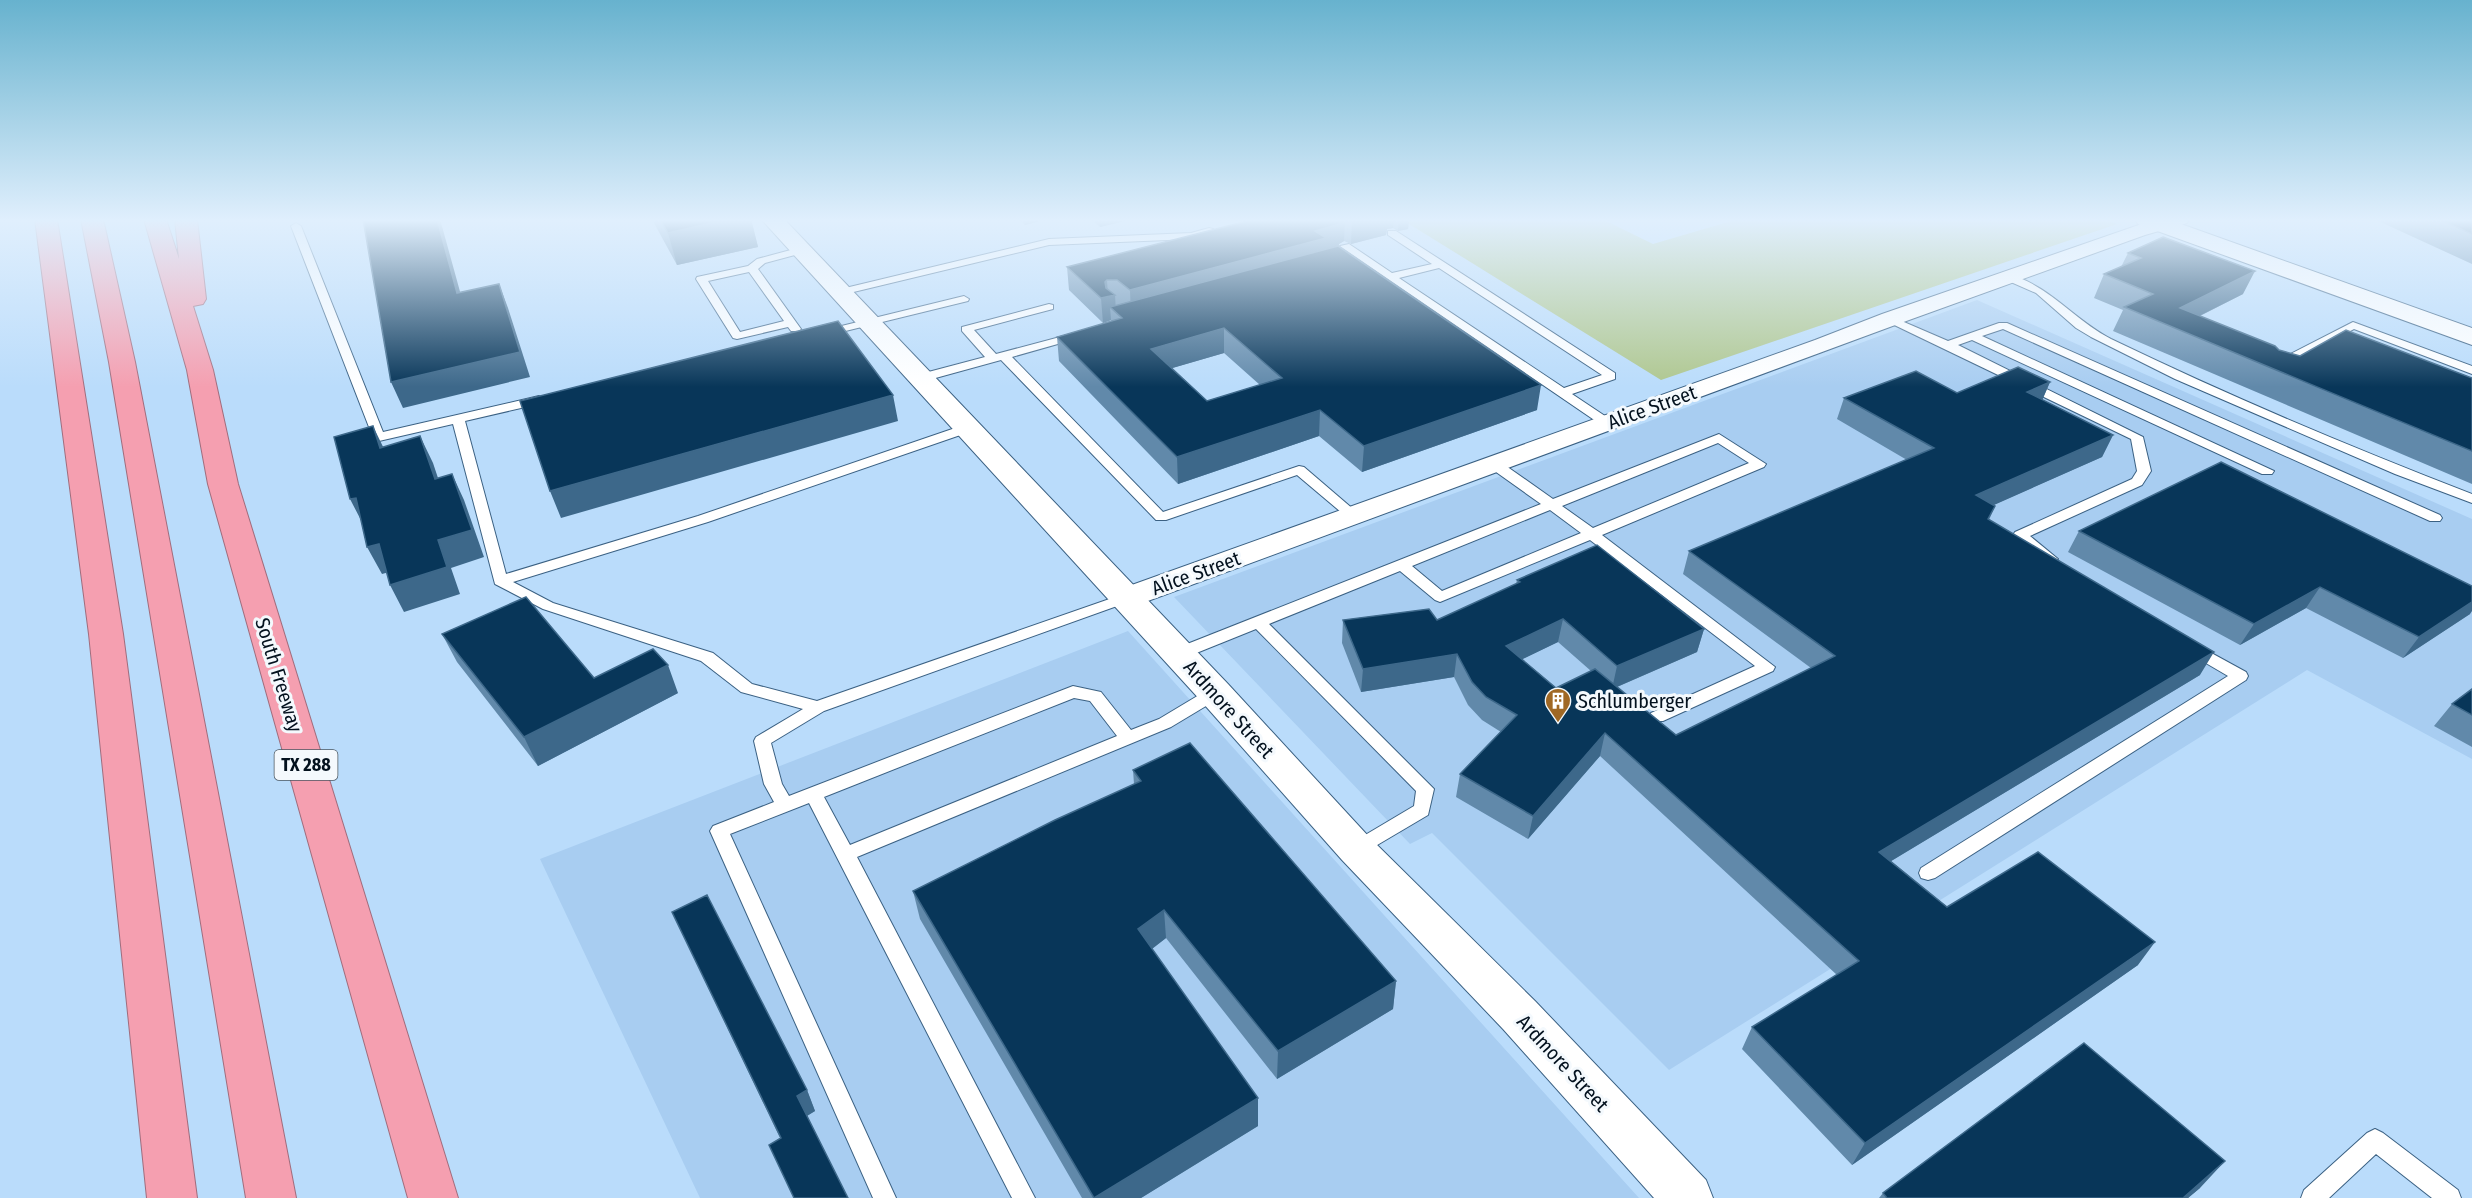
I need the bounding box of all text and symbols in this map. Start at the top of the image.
street label: Alice Street [1604,380,1700,434]
street label: Alice Street [1148,546,1244,600]
street label: South Freeway [250,615,308,735]
street label: Ardmore Street [1179,655,1280,763]
building icon: Schlumberger [1543,686,1573,724]
place label: Schlumberger [1578,689,1691,713]
road number: TX 288 [274,750,338,780]
street label: Ardmore Street [1512,1010,1614,1117]

